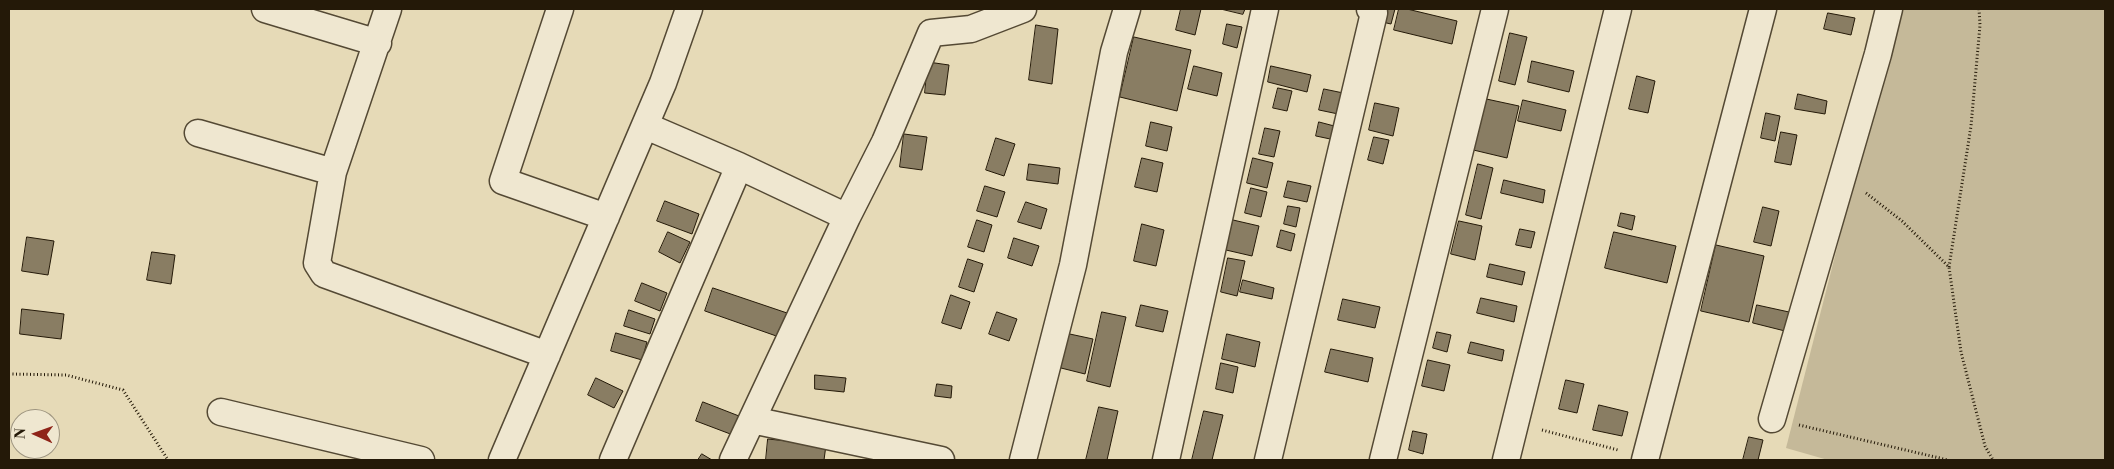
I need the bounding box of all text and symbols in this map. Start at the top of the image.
north arrow [10,409,60,459]
text: N [12,428,30,439]

